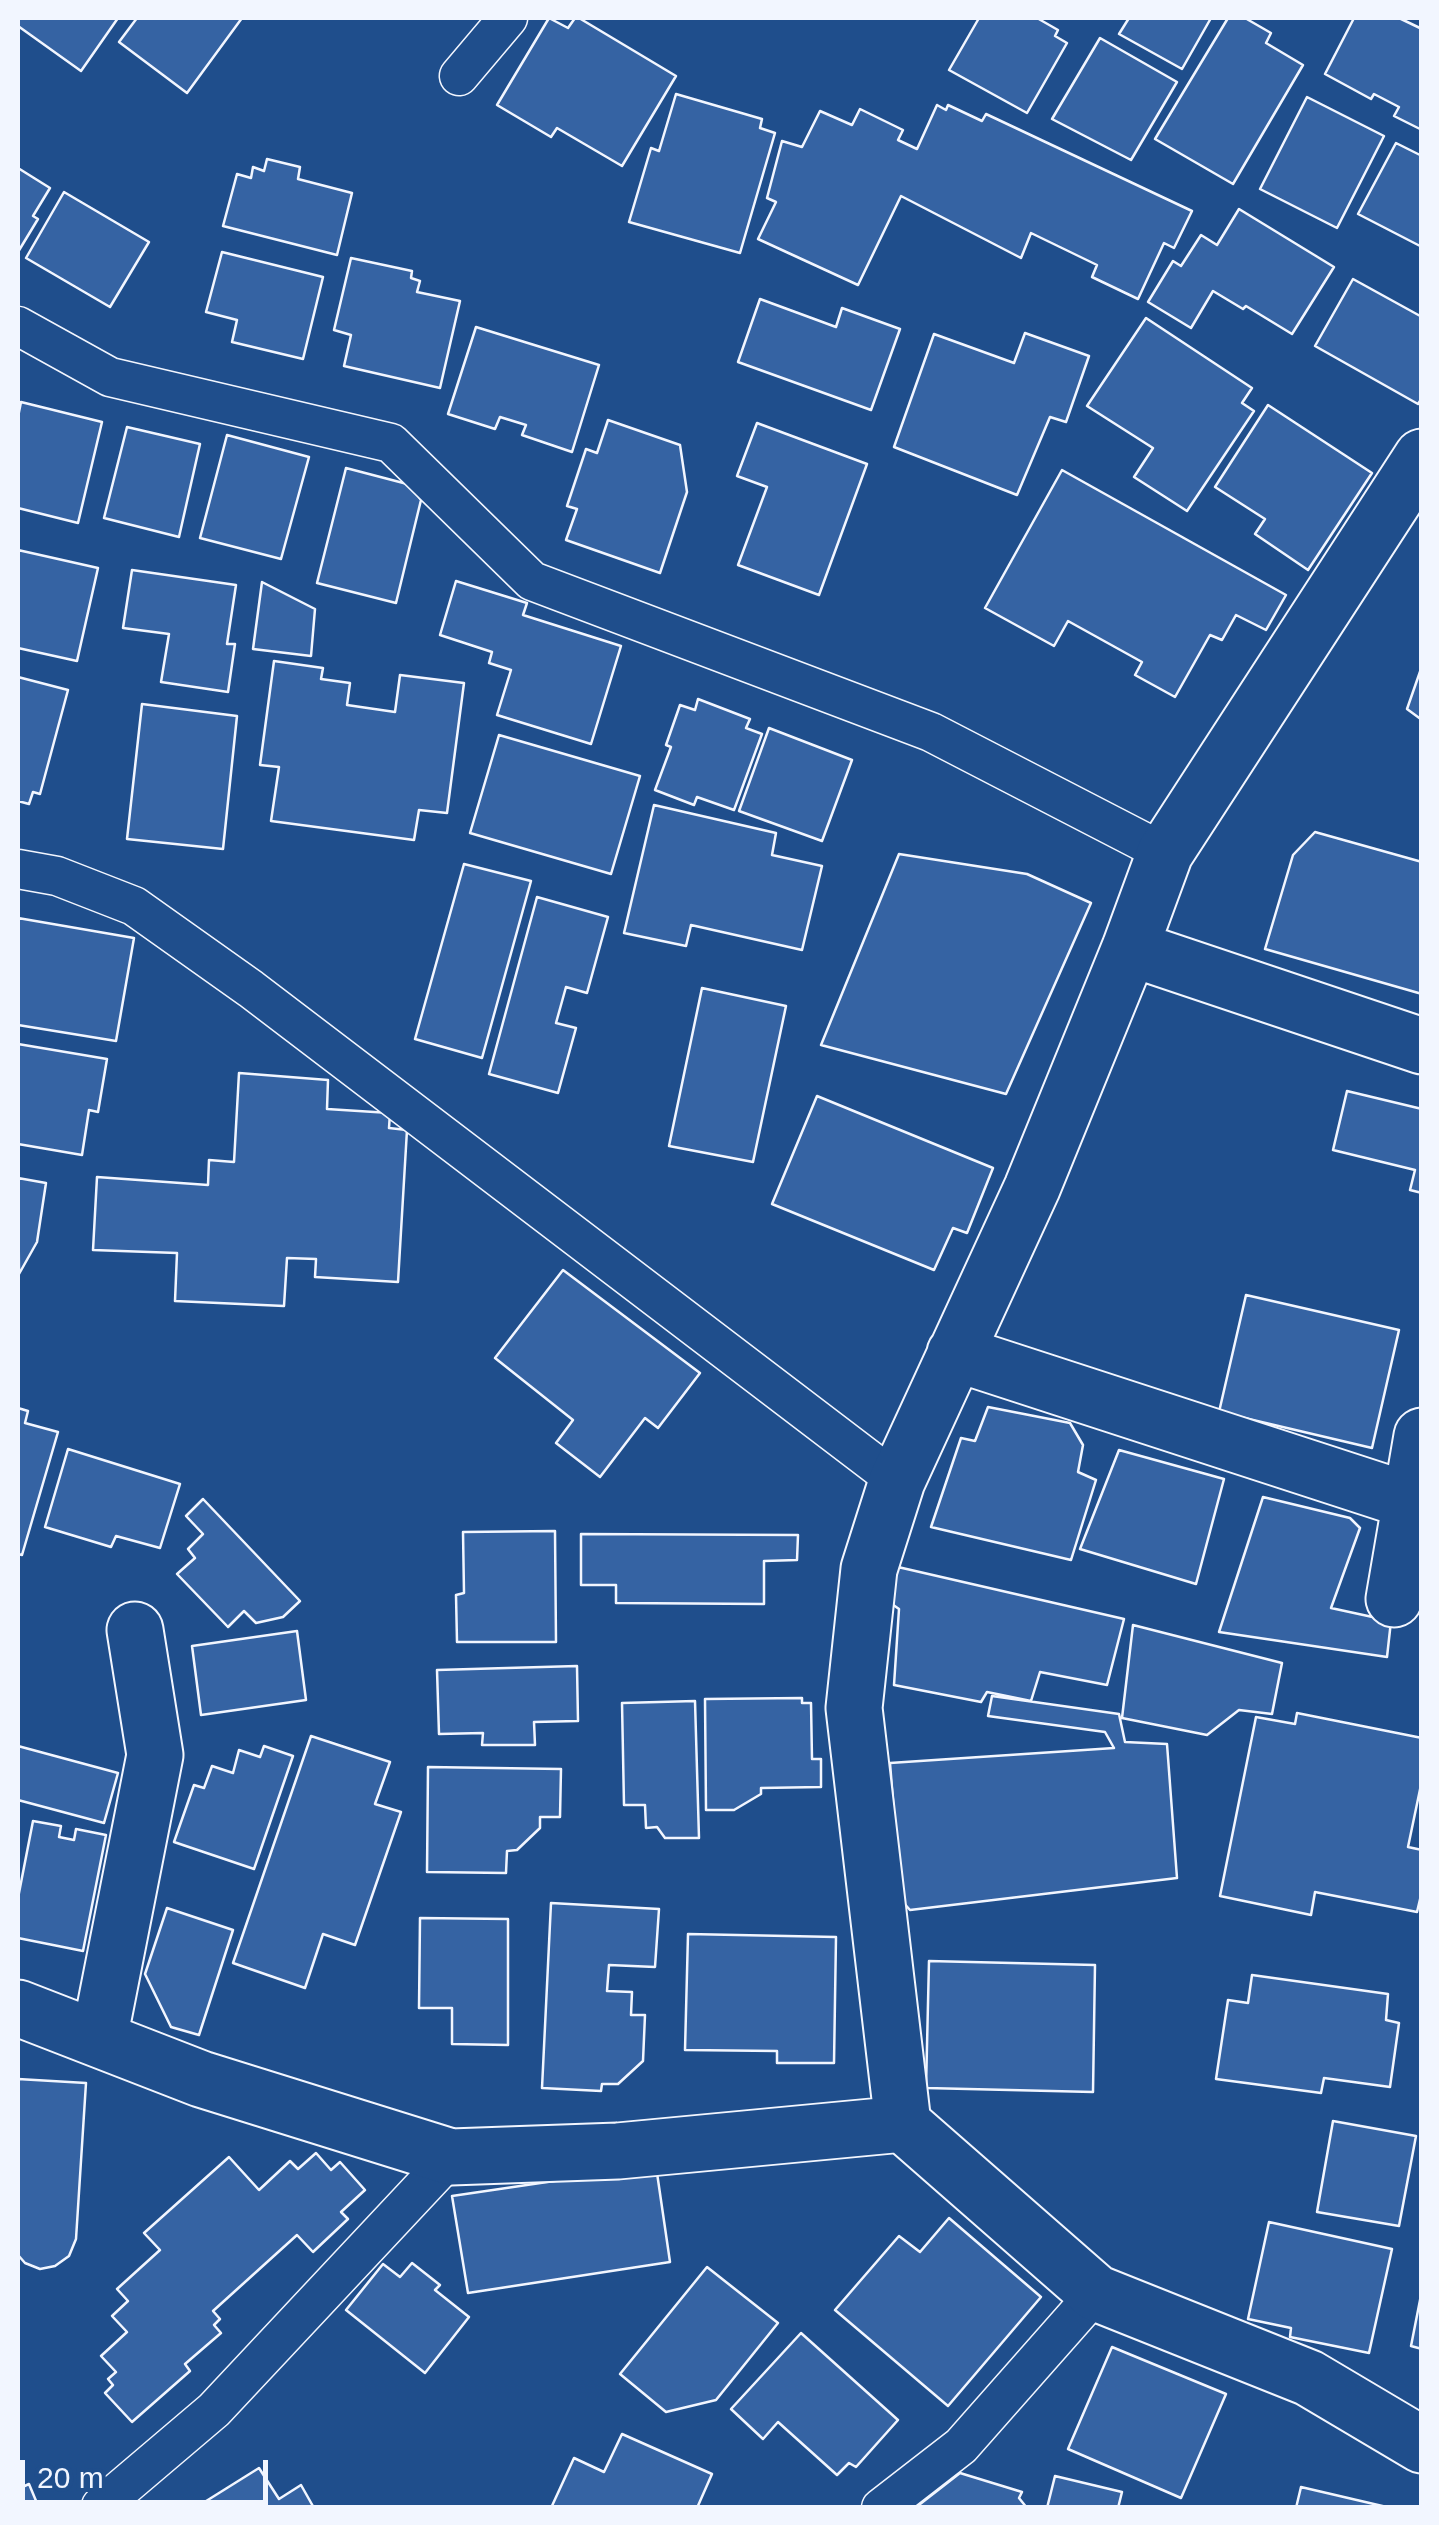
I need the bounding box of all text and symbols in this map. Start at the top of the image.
scale bar [25,2440,272,2502]
text: 20 m [37,2461,104,2494]

